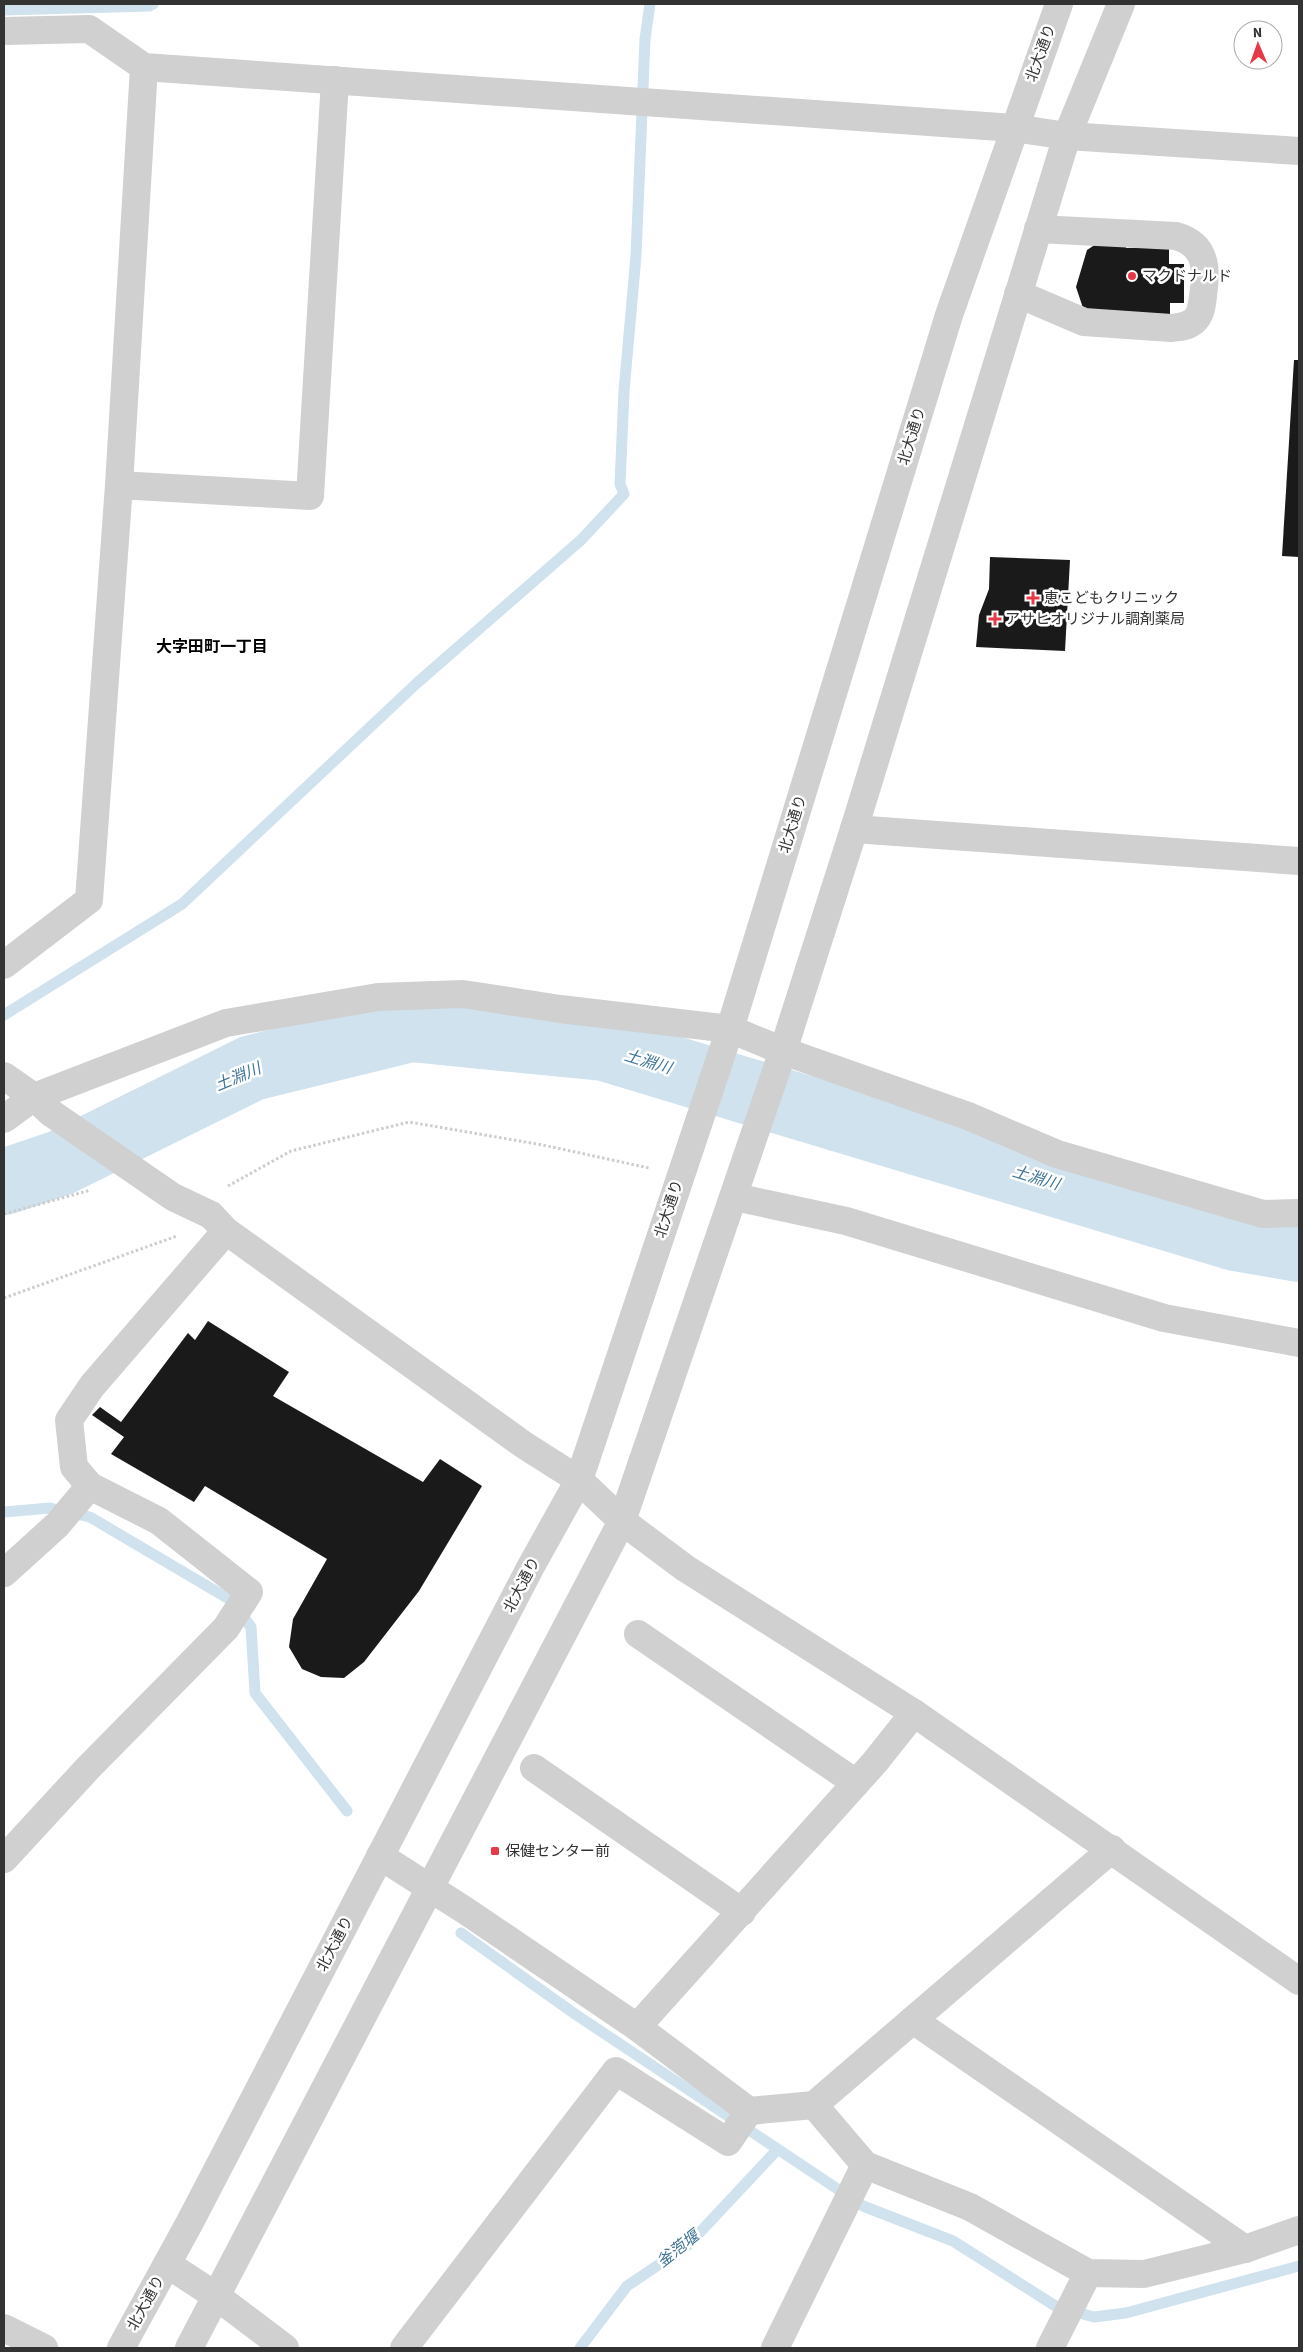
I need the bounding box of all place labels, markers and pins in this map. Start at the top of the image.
place label: マクドナルド [1142,266,1232,287]
marker: マクドナルド [1126,270,1138,282]
place label: 恵こどもクリニック [1044,588,1179,609]
marker: 恵こどもクリニック [1026,591,1040,605]
place label: アサヒオリジナル調剤薬局 [1005,609,1185,630]
marker: アサヒオリジナル調剤薬局 [989,613,1001,625]
place label: 保健センター前 [505,1841,610,1862]
marker: 保健センター前 [489,1845,501,1857]

